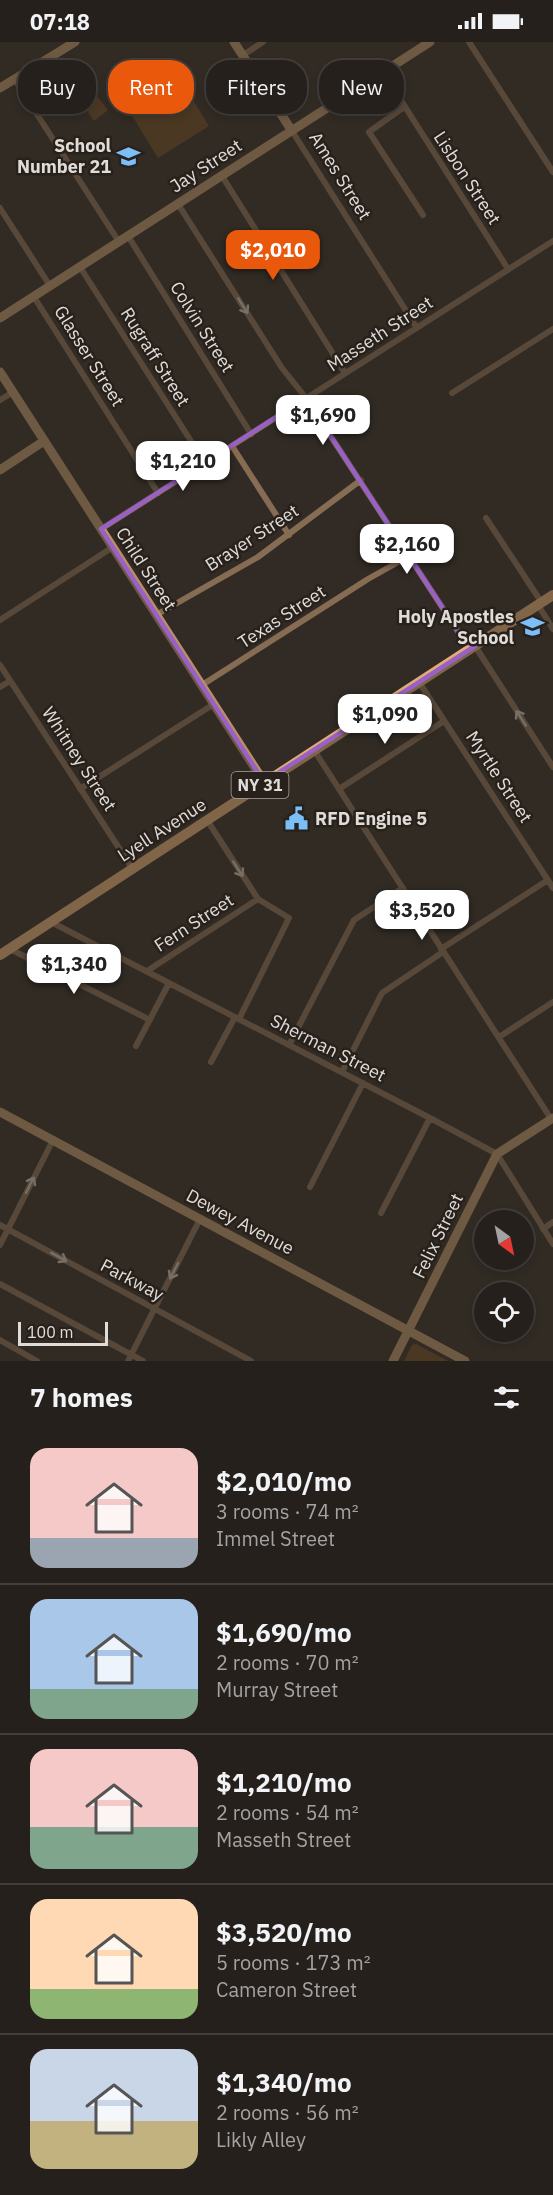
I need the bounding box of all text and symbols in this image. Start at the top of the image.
text: 07:18 [30,7,90,36]
chip: Buy [18,60,96,114]
chip: Rent [108,60,194,114]
chip: Filters [206,60,307,114]
chip: New [319,60,404,114]
street label: Ames Street [304,127,377,224]
street label: Lisbon Street [429,127,506,229]
place label: School Number 21 [17,134,112,178]
street label: Jay Street [165,134,246,197]
school or university icon: School Number 21 [116,143,142,169]
pin: $2,010 [224,230,322,281]
text: $2,010 [240,236,306,263]
street label: Colvin Street [165,277,240,377]
street label: Masseth Street [322,291,437,376]
one-way arrow [237,298,250,315]
street label: Glasser Street [49,301,130,410]
street label: Rugraff Street [116,303,195,411]
pin: $1,690 [274,395,372,446]
text: $1,690 [290,401,356,428]
pin: $1,210 [134,441,232,492]
text: $1,210 [150,447,216,474]
street label: Brayer Street [201,499,303,576]
street label: Child Street [111,523,182,615]
pin: $2,160 [358,524,456,575]
text: $2,160 [374,530,440,557]
street label: Texas Street [234,580,330,653]
place label: Holy Apostles School [398,605,515,649]
school or university icon: Holy Apostles School [519,614,545,640]
pin: $1,090 [336,694,434,745]
text: $1,090 [352,700,418,727]
street label: Whitney Street [37,702,122,815]
one-way arrow [515,710,527,727]
street label: Myrtle Street [461,726,538,827]
road number: NY 31 [232,772,288,798]
street label: Lyell Avenue [113,792,210,867]
public building icon: RFD Engine 5 [284,806,310,832]
place label: RFD Engine 5 [315,807,427,830]
one-way arrow [233,860,245,877]
street label: Fern Street [150,888,238,957]
pin: $3,520 [373,890,471,941]
text: $3,520 [389,896,455,923]
pin: $1,340 [25,944,123,995]
text: $1,340 [41,950,107,977]
street label: Sherman Street [267,1009,390,1086]
one-way arrow [25,1176,36,1194]
street label: Dewey Avenue [182,1184,298,1260]
street label: Felix Street [407,1190,468,1282]
north arrow [474,1210,534,1270]
map controls [474,1210,534,1342]
one-way arrow [50,1251,67,1263]
street label: Parkway [97,1253,168,1306]
one-way arrow [168,1262,179,1280]
button: locate [474,1282,534,1342]
scale bar [18,1319,108,1346]
text: 100 m [27,1322,74,1342]
text: 7 homes [30,1380,133,1414]
icon: filters [490,1381,523,1414]
text: $2,010/mo [216,1464,352,1498]
icon: home [78,1472,150,1544]
text: 3 rooms · 74 m² [216,1498,359,1525]
text: Immel Street [216,1525,335,1552]
text: $1,690/mo [216,1615,352,1649]
icon: home [78,1623,150,1695]
text: 2 rooms · 70 m² [216,1649,359,1676]
text: Murray Street [216,1676,338,1703]
text: $1,210/mo [216,1765,352,1799]
icon: home [78,1773,150,1845]
text: 2 rooms · 54 m² [216,1799,359,1826]
text: Masseth Street [216,1826,351,1853]
text: $3,520/mo [216,1915,352,1949]
icon: home [78,1923,150,1995]
text: 5 rooms · 173 m² [216,1949,371,1976]
text: Cameron Street [216,1976,357,2003]
text: $1,340/mo [216,2065,352,2099]
icon: home [78,2073,150,2145]
text: 2 rooms · 56 m² [216,2099,359,2126]
text: Likly Alley [216,2126,306,2153]

